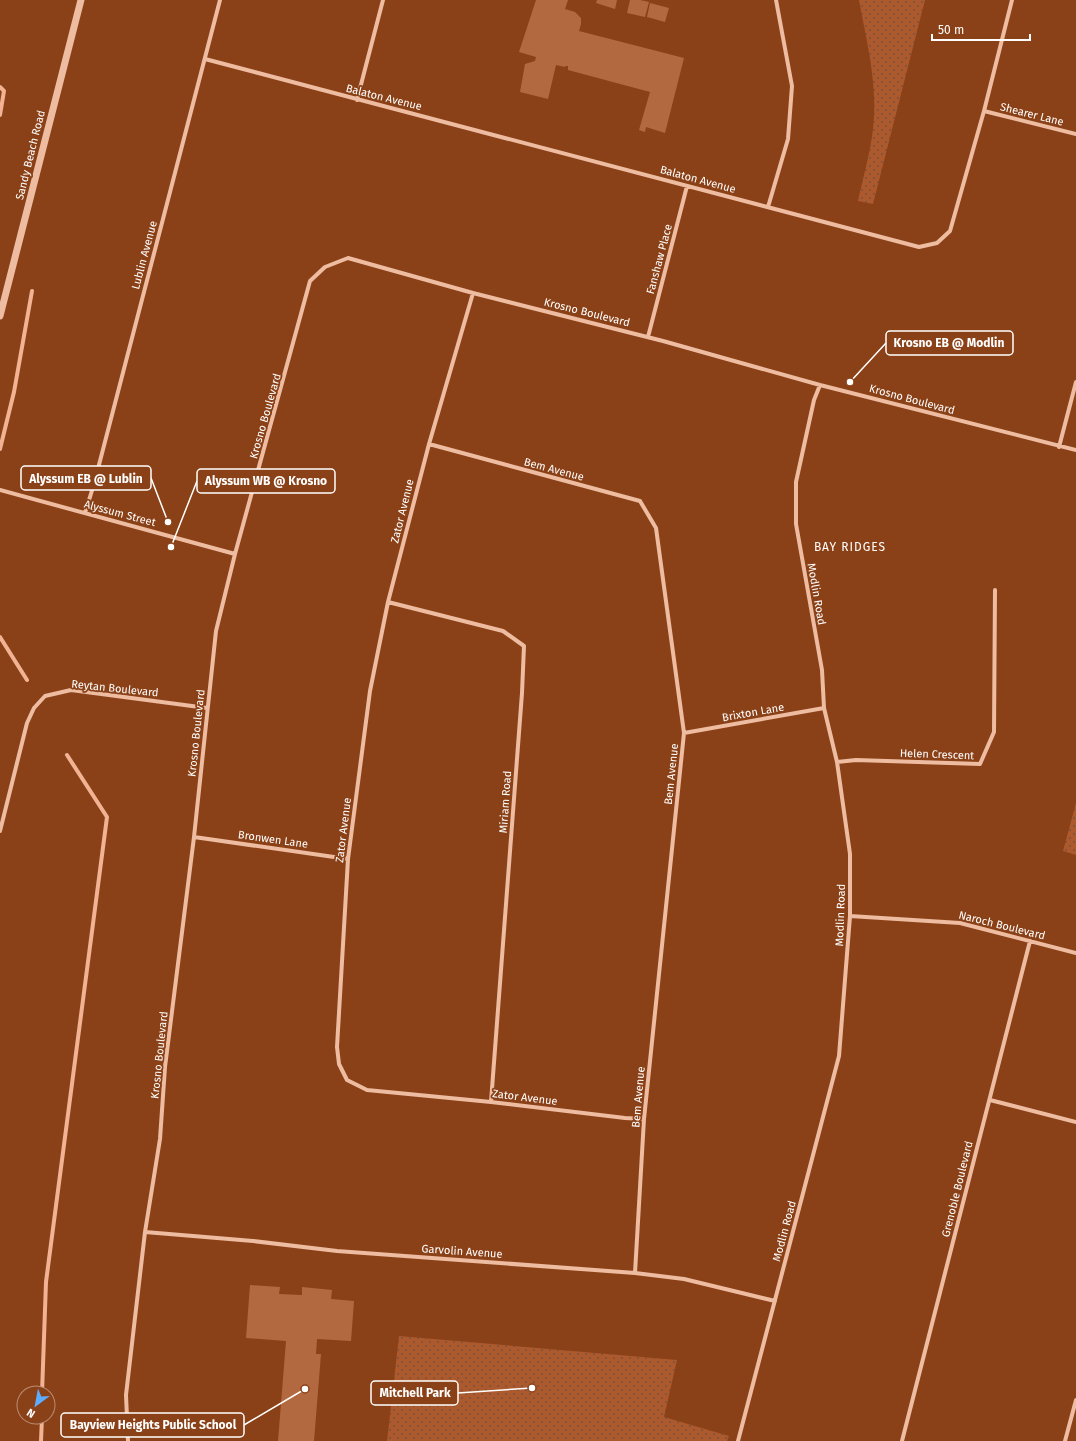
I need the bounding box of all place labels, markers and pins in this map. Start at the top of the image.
callout: Krosno EB @ Modlin [886,331,1013,355]
callout: Alyssum EB @ Lublin [21,466,151,490]
callout: Alyssum WB @ Krosno [197,469,335,493]
callout: Mitchell Park [371,1381,458,1405]
callout: Bayview Heights Public School [61,1413,244,1437]

